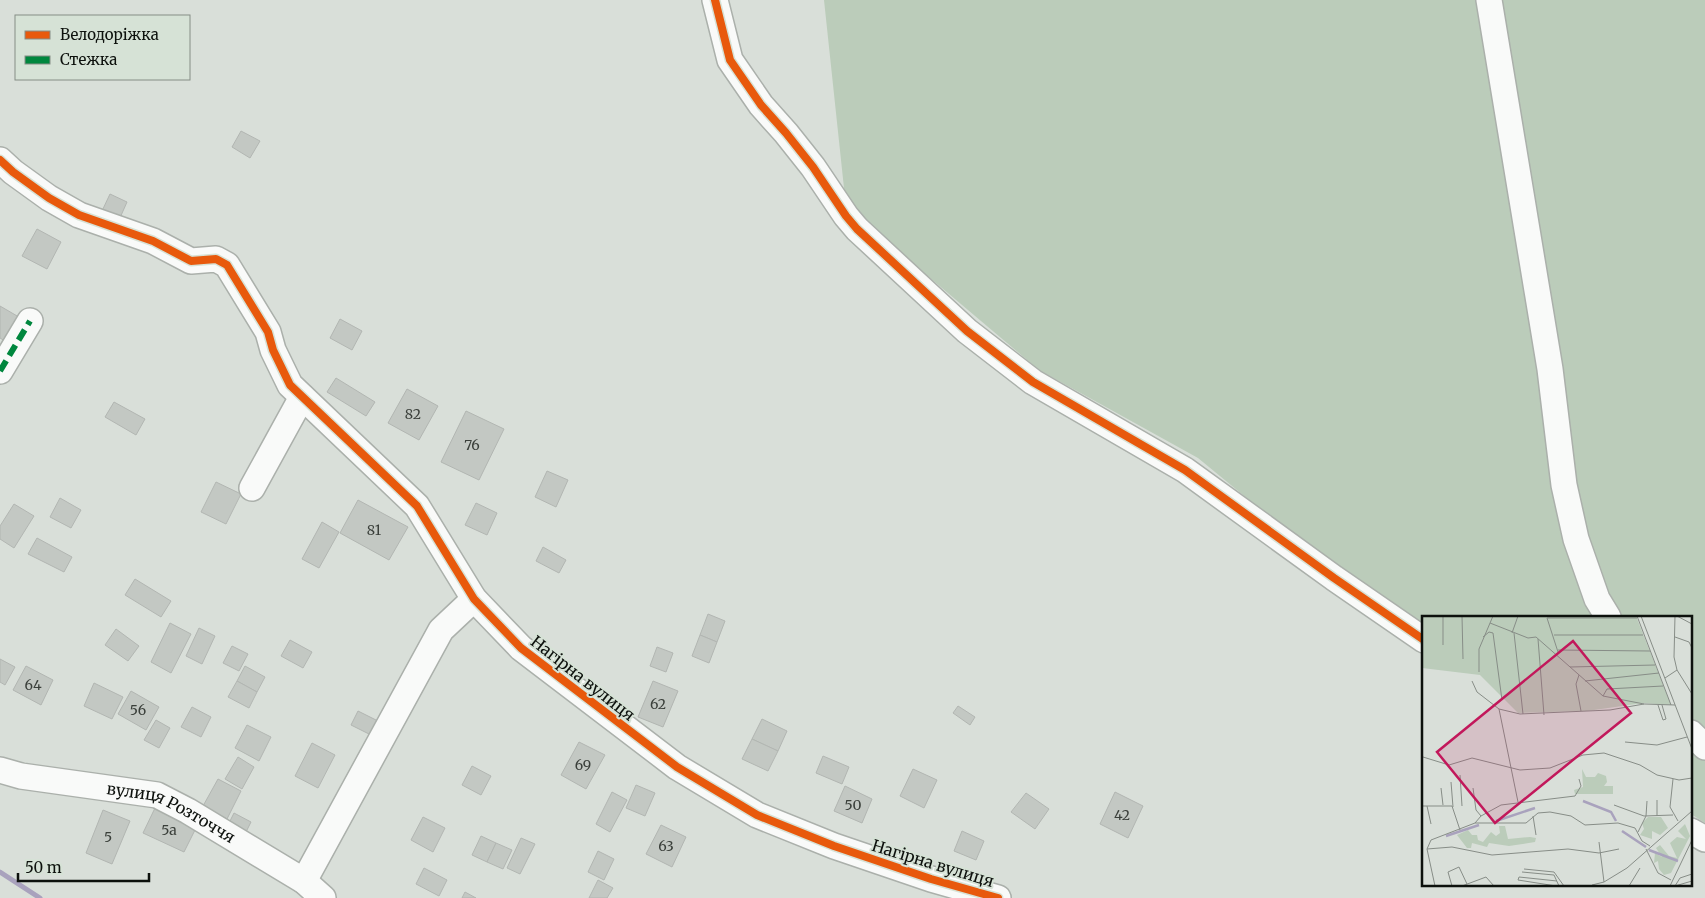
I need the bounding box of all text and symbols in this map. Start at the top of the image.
legend [15,15,190,80]
text: Велодоріжка [60,25,159,44]
text: Стежка [60,50,117,69]
house number: 82 [405,405,421,423]
house number: 76 [464,436,480,454]
house number: 81 [367,521,381,539]
inset map [1422,616,1692,886]
street label: Нагірна вулиця [527,631,639,725]
house number: 64 [24,676,42,694]
house number: 62 [650,695,666,713]
house number: 56 [130,701,146,719]
house number: 69 [575,756,591,774]
street label: вулиця Розточчя [105,778,239,847]
house number: 50 [845,796,861,814]
house number: 42 [1114,806,1130,824]
house number: 5а [161,821,177,839]
house number: 5 [104,828,112,846]
street label: Нагірна вулиця [869,835,997,891]
house number: 63 [658,837,674,855]
scale bar [18,850,149,882]
text: 50 m [25,858,62,877]

